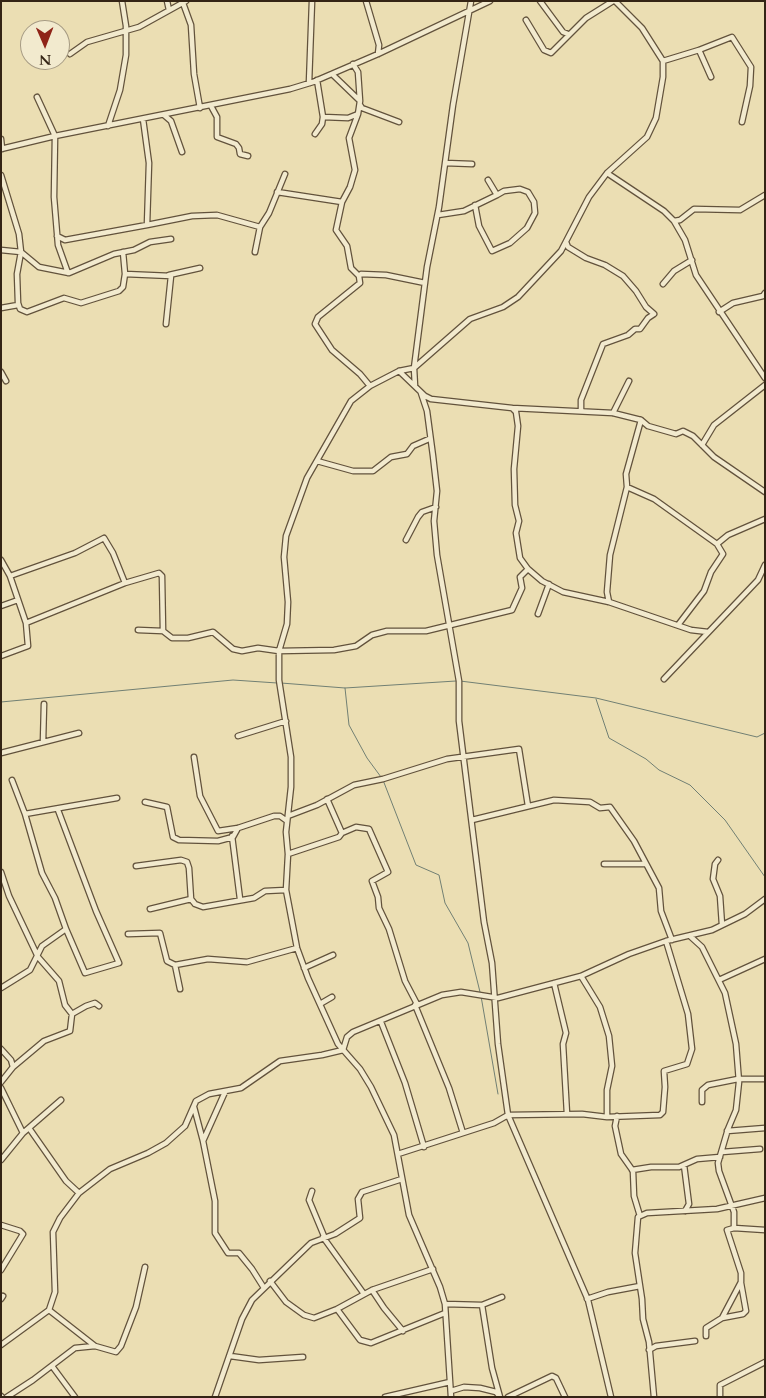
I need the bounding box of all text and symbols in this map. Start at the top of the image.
north arrow [20,20,70,70]
text: N [39,50,51,69]

